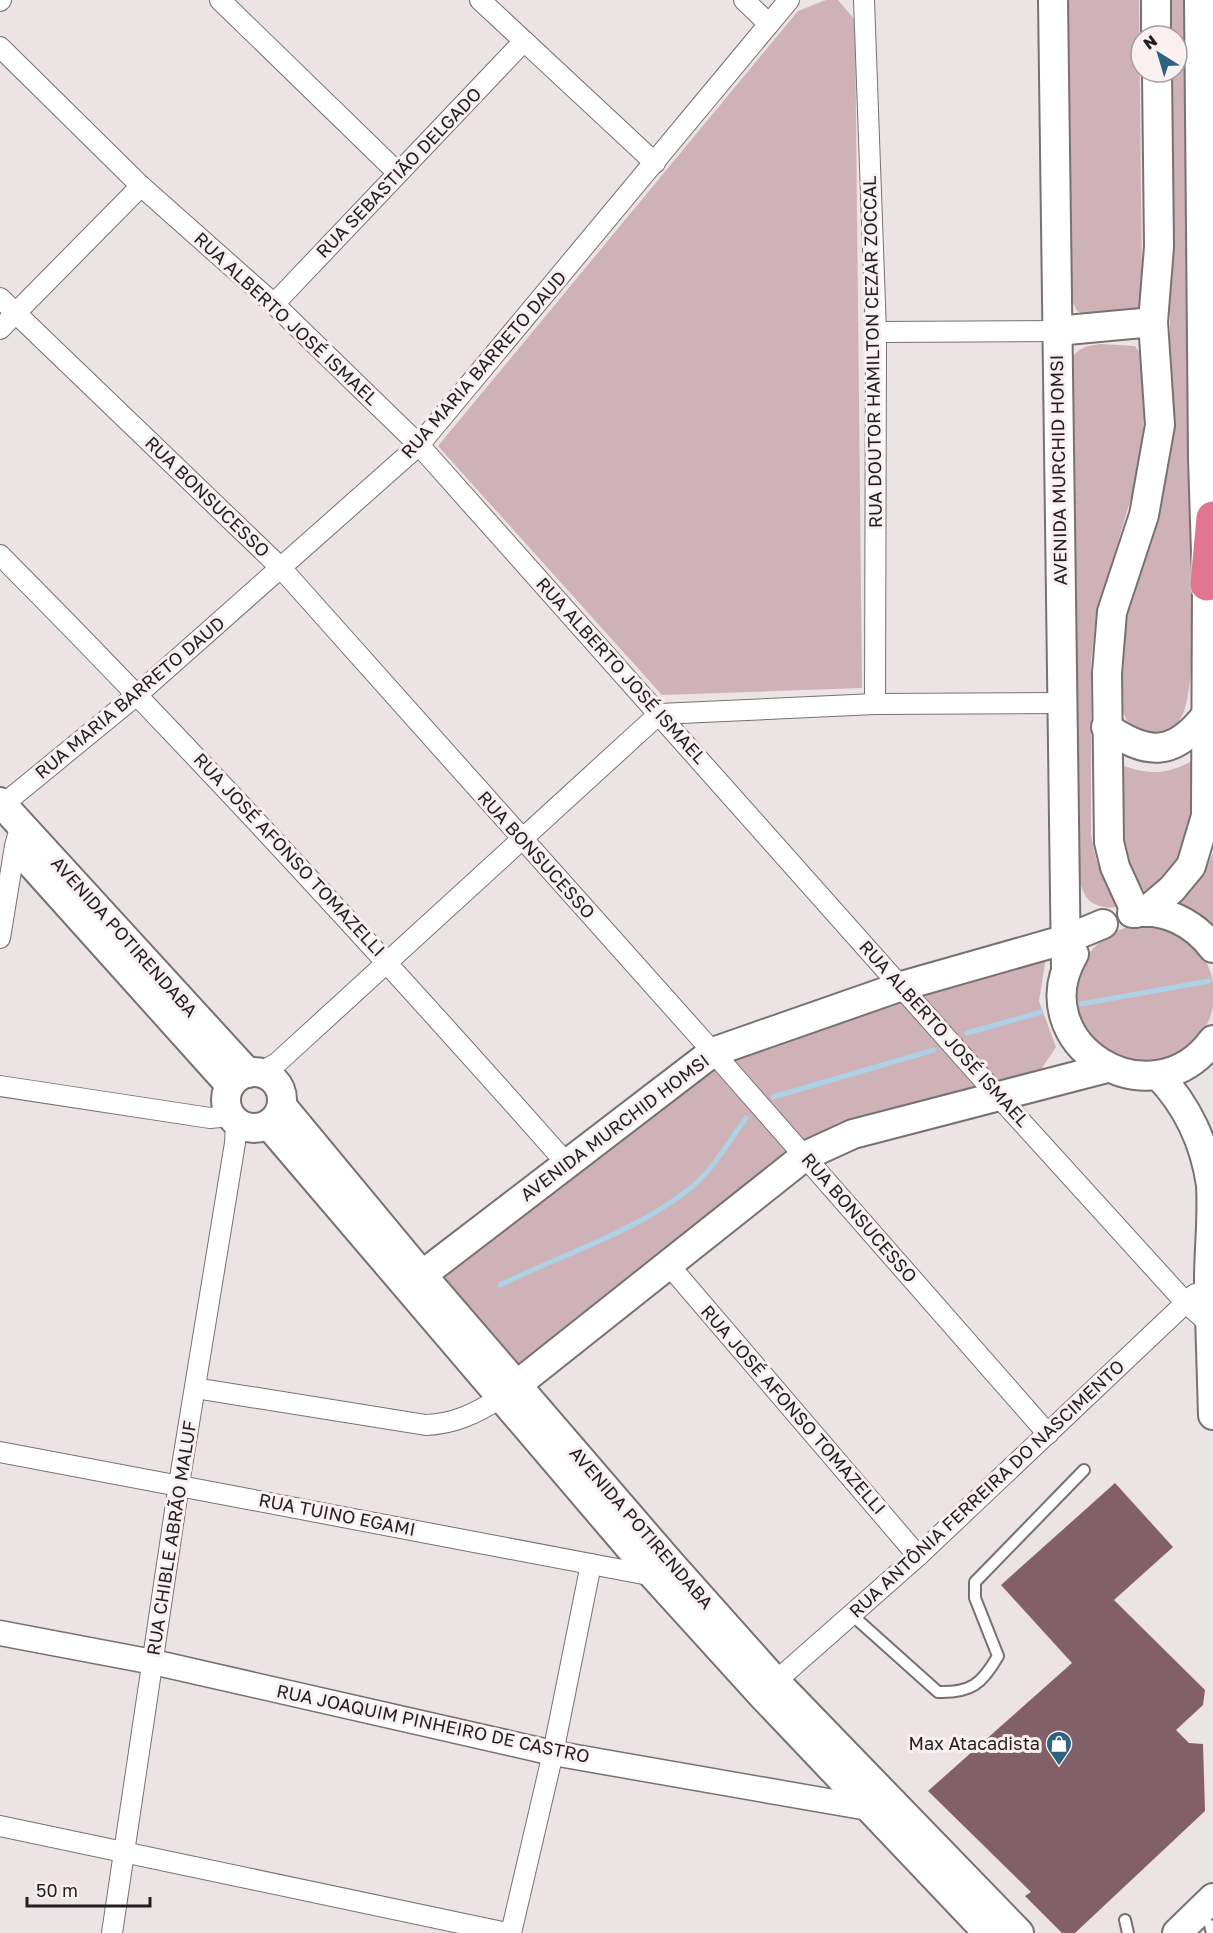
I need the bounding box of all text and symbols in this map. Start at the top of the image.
north arrow [1129,24,1189,84]
text: N [1139,30,1161,54]
street label: RUA SEBASTIÃO DELGADO [311,83,486,262]
street label: RUA DOUTOR HAMILTON CEZAR ZOCCAL [858,176,886,528]
street label: RUA ALBERTO JOSÉ ISMAEL [190,227,383,409]
street label: RUA MARIA BARRETO DAUD [396,266,571,462]
street label: AVENIDA MURCHID HOMSI [1045,354,1071,586]
street label: RUA BONSUCESSO [141,431,274,561]
street label: RUA ALBERTO JOSÉ ISMAEL [532,572,711,768]
street label: RUA MARIA BARRETO DAUD [30,611,229,783]
street label: RUA JOSÉ AFONSO TOMAZELLI [190,748,390,961]
street label: RUA BONSUCESSO [474,786,600,923]
street label: AVENIDA POTIRENDABA [47,852,203,1021]
street label: RUA ALBERTO JOSÉ ISMAEL [855,935,1034,1131]
street label: AVENIDA MURCHID HOMSI [516,1049,713,1205]
street label: RUA BONSUCESSO [798,1148,922,1287]
street label: RUA JOSÉ AFONSO TOMAZELLI [697,1300,891,1519]
street label: RUA ANTÔNIA FERREIRA DO NASCIMENTO [844,1355,1128,1622]
street label: RUA CHIBLE ABRÃO MALUF [142,1419,200,1657]
street label: AVENIDA POTIRENDABA [565,1442,718,1613]
street label: RUA TUINO EGAMI [257,1488,417,1540]
street label: RUA JOAQUIM PINHEIRO DE CASTRO [275,1679,592,1767]
shop icon: Max Atacadista [1044,1729,1074,1767]
place label: Max Atacadista [908,1732,1040,1754]
scale bar [27,1870,150,1908]
text: 50 m [36,1879,78,1901]

